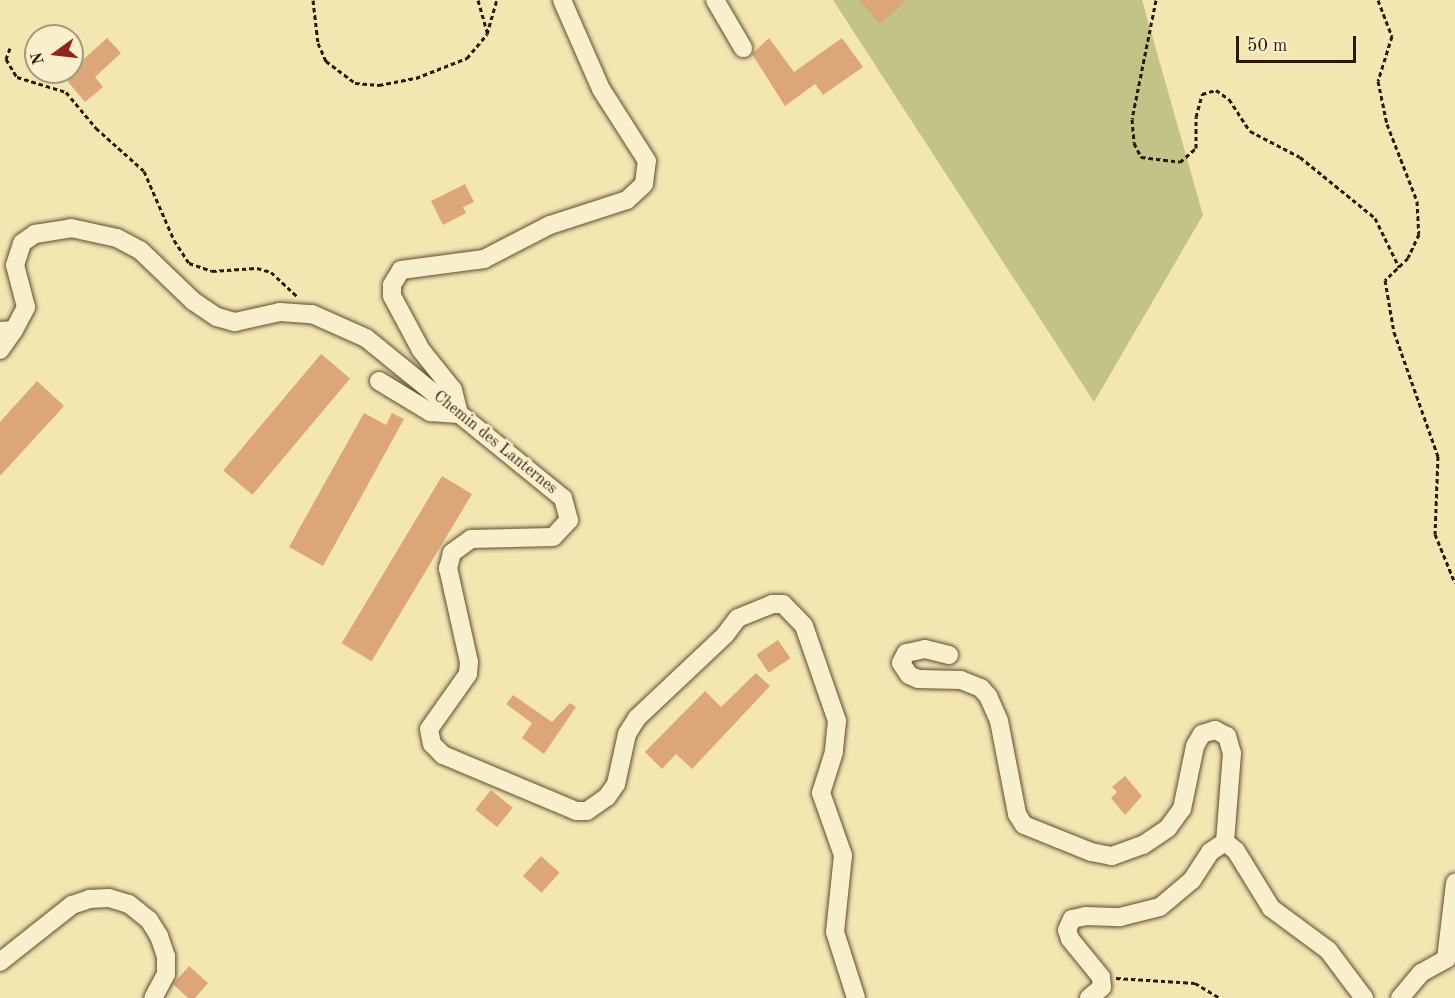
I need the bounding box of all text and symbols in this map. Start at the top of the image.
north arrow [24,24,84,84]
scale bar [1239,24,1359,62]
text: 50 m [1247,37,1287,55]
text: N [29,50,48,66]
street label: Chemin des Lanternes [429,387,561,499]

